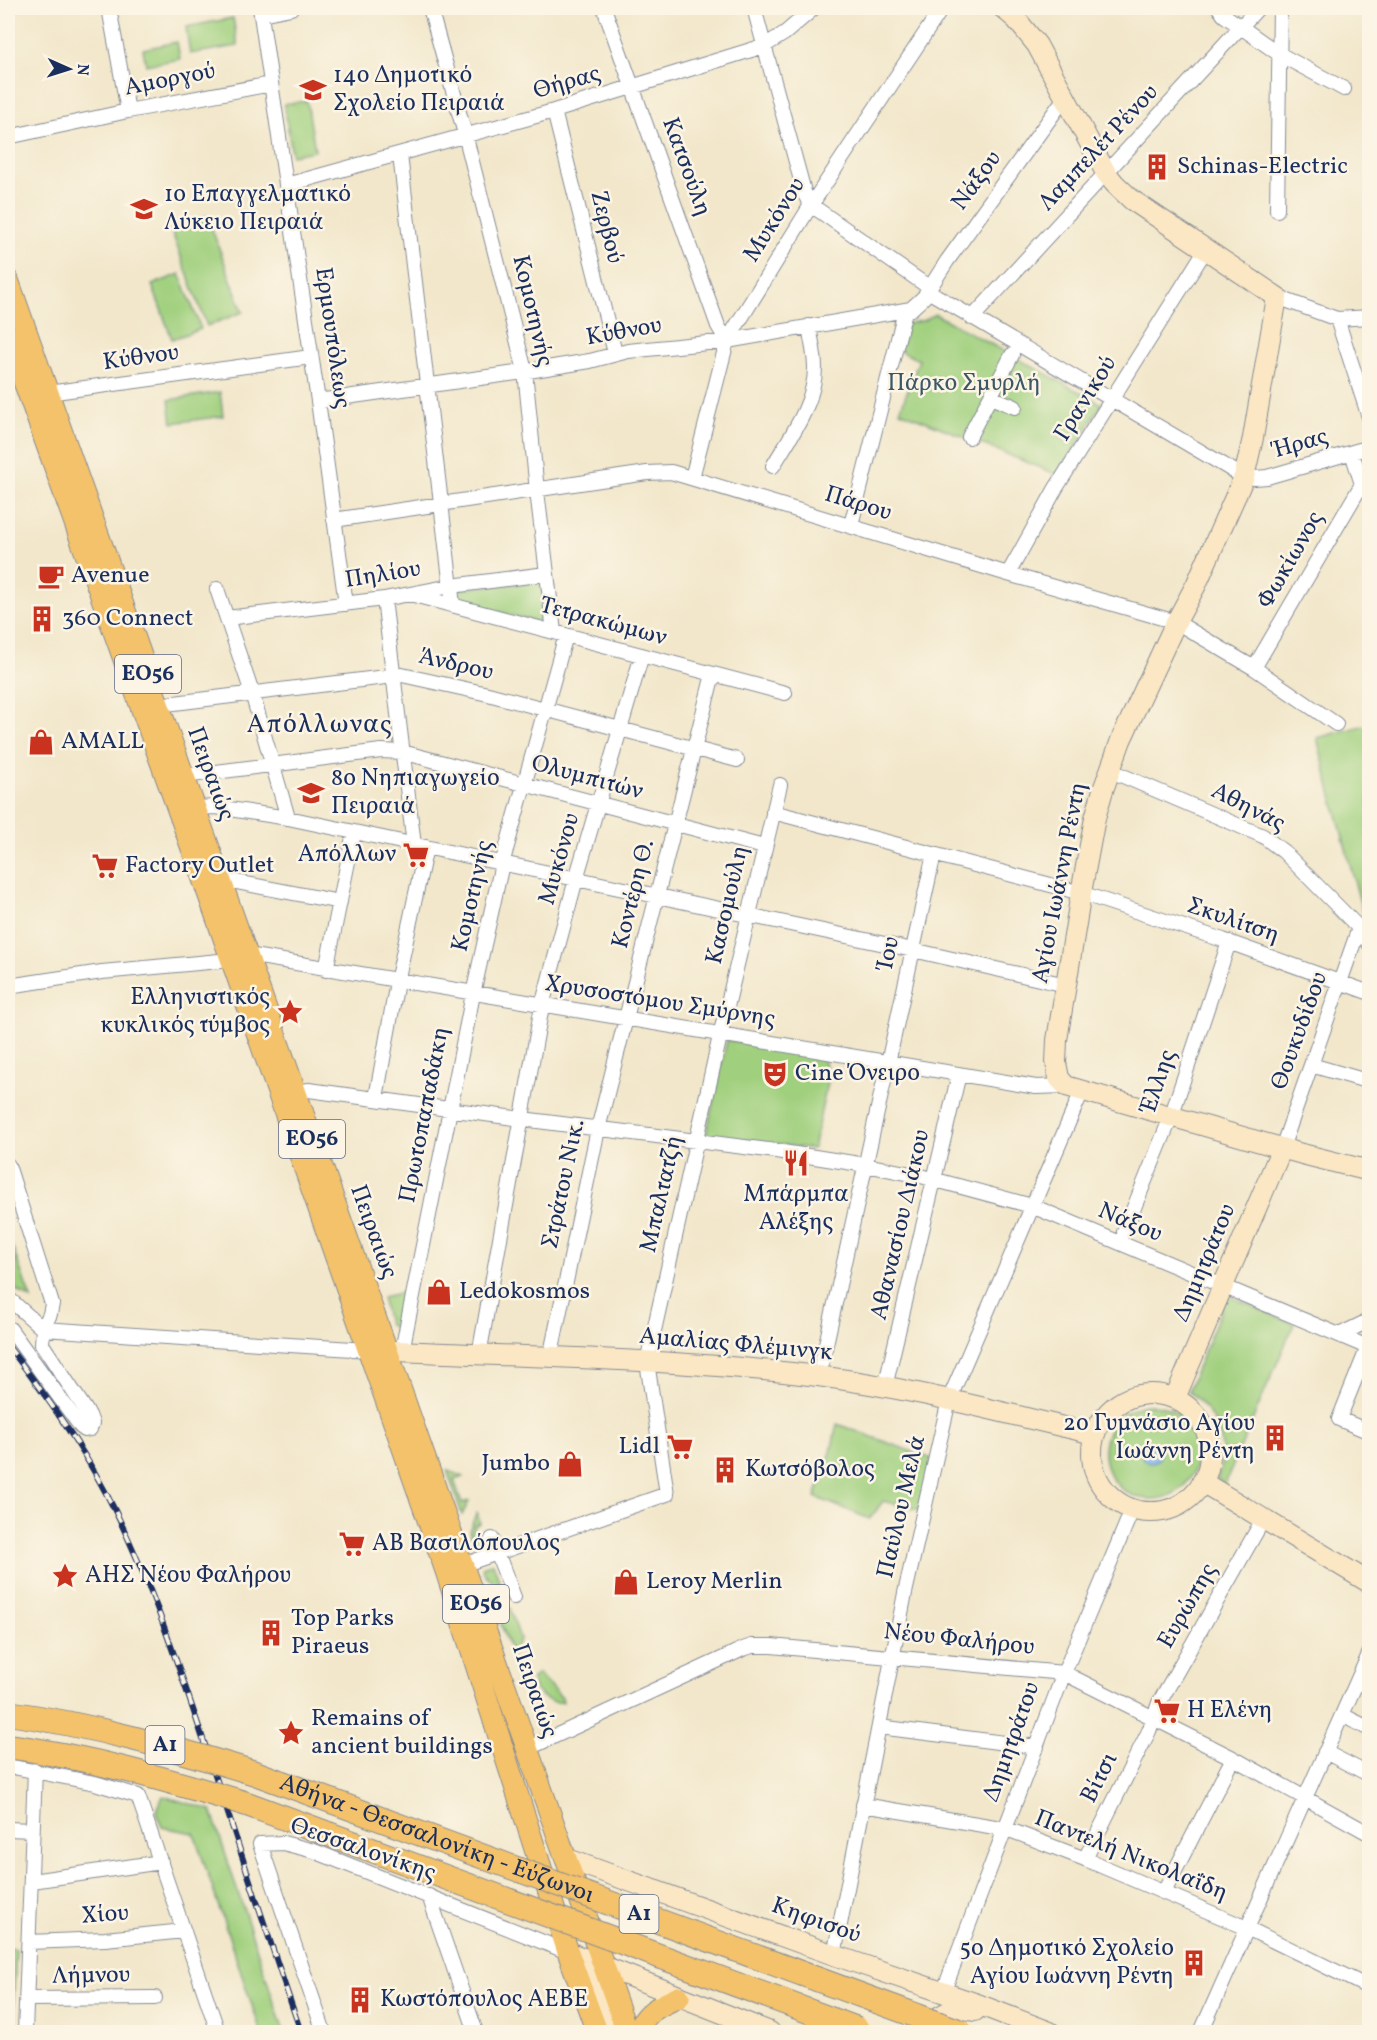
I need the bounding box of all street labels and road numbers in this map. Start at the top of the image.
street label: Αμοργού [122,55,218,105]
street label: Θήρας [529,57,605,109]
street label: Λαμπελέτ Ρένου [1031,77,1167,219]
street label: Κατσούλη [652,113,720,221]
street label: Νάξου [944,144,1010,218]
street label: Μυκόνου [736,171,814,269]
street label: Ζερβού [581,187,631,267]
street label: Κομοτηνής [503,252,561,370]
street label: Ερμουπόλεως [305,265,359,411]
street label: Κύθνου [583,309,665,355]
street label: Κύθνου [101,336,181,380]
street label: Γρανικού [1046,350,1126,448]
street label: Ήρας [1267,420,1332,469]
street label: Πάρου [820,478,896,530]
street label: Φωκίωνος [1249,505,1333,615]
street label: Πηλίου [343,552,423,598]
street label: Τετρακώμων [536,589,671,655]
street label: Άνδρου [415,640,497,690]
road number: ΕΟ56 [115,655,181,693]
street label: Πειραιώς [177,722,243,826]
street label: Ολυμπιτών [527,747,647,809]
street label: Αθηνάς [1205,775,1291,841]
street label: Αγίου Ιωάννη Ρέντη [1024,780,1096,986]
street label: Μυκόνου [531,809,589,909]
street label: Κοντέρη Θ. [604,836,664,952]
street label: Κομοτηνής [444,837,502,955]
street label: Κασομούλη [698,842,758,968]
street label: Σκυλίτση [1182,889,1284,953]
street label: Ίου [868,933,909,976]
street label: Χρυσοστόμου Σμύρνης [542,967,778,1037]
street label: Θουκυδίδου [1263,967,1337,1095]
street label: Πρωτοπαπαδάκη [391,1024,459,1206]
street label: Έλλης [1132,1045,1186,1119]
street label: Στράτου Νικ. [534,1116,594,1252]
road number: ΕΟ56 [279,1120,345,1158]
street label: Αθανασίου Διάκου [863,1126,939,1324]
street label: Μπαλτατζή [632,1132,692,1256]
street label: Πειραιώς [340,1180,406,1284]
street label: Νάξου [1093,1194,1167,1252]
street label: Δημητράτου [1165,1199,1245,1327]
street label: Αμαλίας Φλέμινγκ [638,1320,834,1370]
street label: Παύλου Μελά [869,1432,935,1582]
street label: Ευρώπης [1150,1557,1226,1655]
road number: ΕΟ56 [443,1585,509,1623]
street label: Νέου Φαλήρου [882,1615,1036,1665]
street label: Πειραιώς [502,1639,566,1743]
street label: Δημητράτου [975,1677,1049,1807]
road number: Α1 [146,1726,184,1764]
street label: Βίτσι [1073,1746,1127,1809]
street label: Αθήνα - Θεσσαλονίκη - Εύζωνοι [274,1766,599,1913]
street label: Παντελή Νικολαΐδη [1029,1802,1233,1910]
street label: Θεσσαλονίκης [286,1809,440,1891]
street label: Κηφισού [766,1889,866,1953]
road number: Α1 [620,1895,658,1933]
street label: Χίου [80,1896,130,1934]
street label: Λήμνου [52,1958,130,1994]

